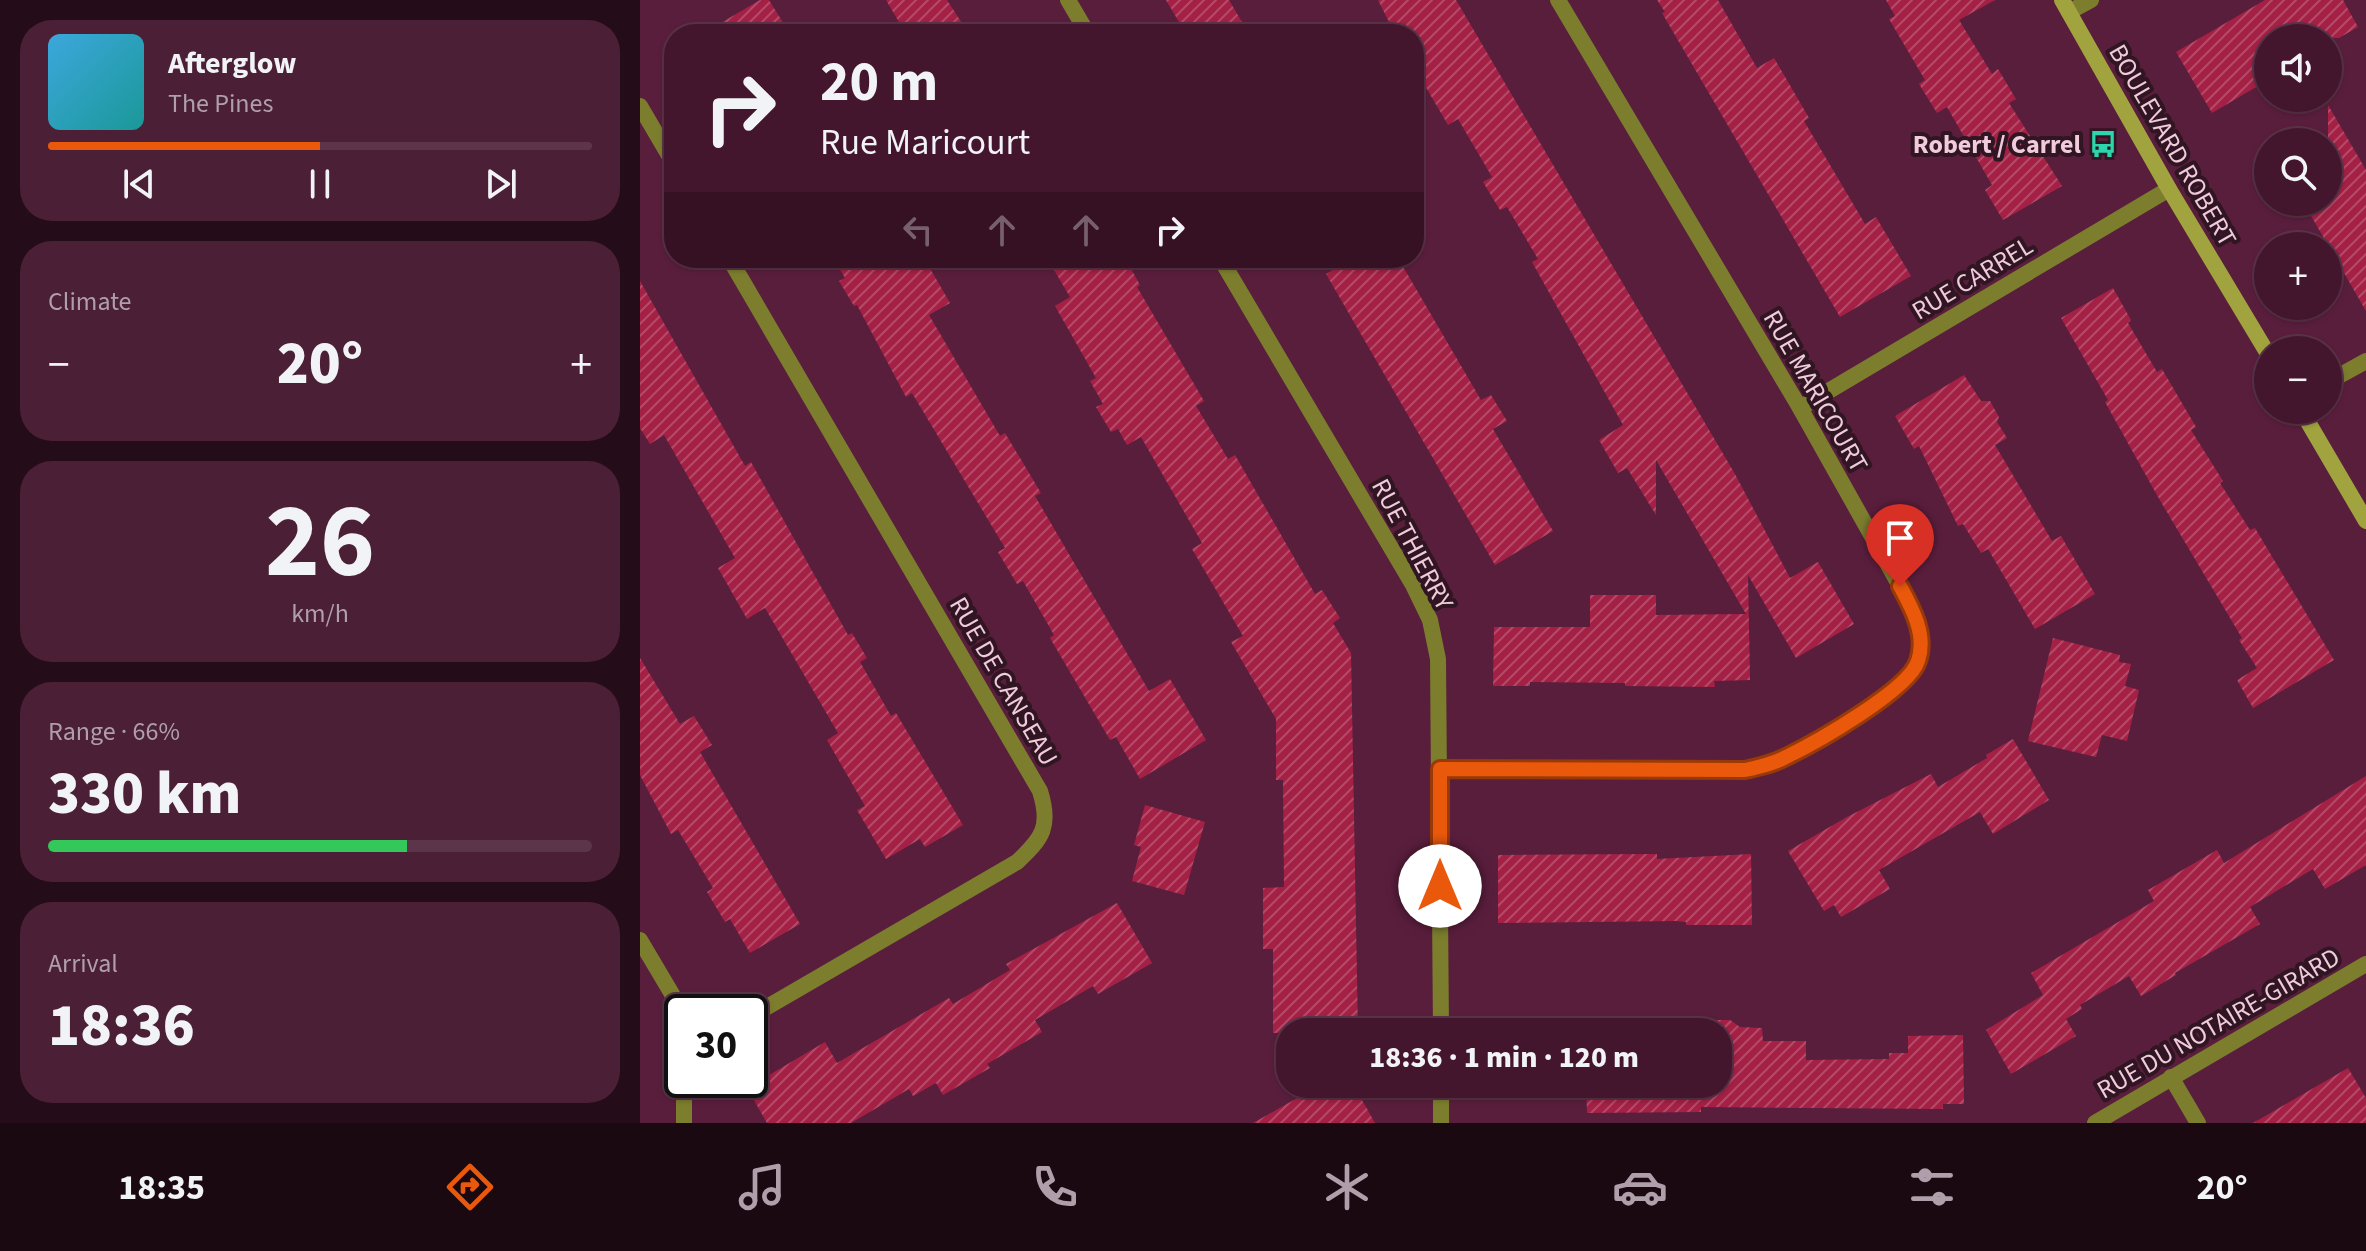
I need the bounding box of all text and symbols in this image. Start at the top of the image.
map controls [2254,24,2342,424]
button: sound [2254,24,2342,112]
street label: BOULEVARD ROBERT [2099,37,2246,253]
text: Afterglow [168,42,296,85]
text: 20 m [820,43,938,122]
icon: right [688,56,792,160]
text: The Pines [168,85,273,122]
text: Rue Maricourt [820,117,1030,168]
place label: Robert / Carrel [1913,126,2082,163]
button: search [2254,128,2342,216]
bus stop icon: Robert / Carrel [2088,129,2118,159]
icon: previous [117,162,161,206]
icon: pause [298,162,342,206]
icon: next [479,162,523,206]
icon: left [896,208,940,252]
icon: ahead [980,208,1024,252]
icon: ahead [1064,208,1108,252]
icon: right [1148,208,1192,252]
street label: RUE CARREL [1905,228,2040,329]
button: + [2254,232,2342,320]
text: Climate [48,283,132,320]
street label: RUE MARICOURT [1754,303,1877,479]
text: 20° [277,322,363,407]
text: − [48,334,70,397]
text: + [570,334,592,397]
button: − [2254,336,2342,424]
text: 26 [265,469,375,617]
street label: RUE THIERRY [1362,472,1463,617]
pin [1866,504,1934,586]
icon: arrive [1878,516,1922,560]
street label: RUE DE CANSEAU [940,590,1067,772]
text: km/h [291,595,349,632]
text: Range · 66% [48,713,180,750]
text: 330 km [48,752,241,837]
position arrow [1398,844,1482,928]
street label: RUE DU NOTAIRE-GIRARD [2090,939,2346,1108]
text: Arrival [48,945,118,982]
text: 18:36 [48,984,195,1069]
speed limit sign: 30 [664,994,768,1098]
text: 18:36 · 1 min · 120 m [1369,1036,1639,1079]
icon: directions [442,1159,498,1215]
icon: music [734,1159,790,1215]
icon: phone [1027,1159,1083,1215]
icon: climate [1319,1159,1375,1215]
icon: car [1612,1159,1668,1215]
icon: filters [1904,1159,1960,1215]
text: 18:35 [118,1162,205,1213]
text: 20° [2197,1162,2248,1213]

